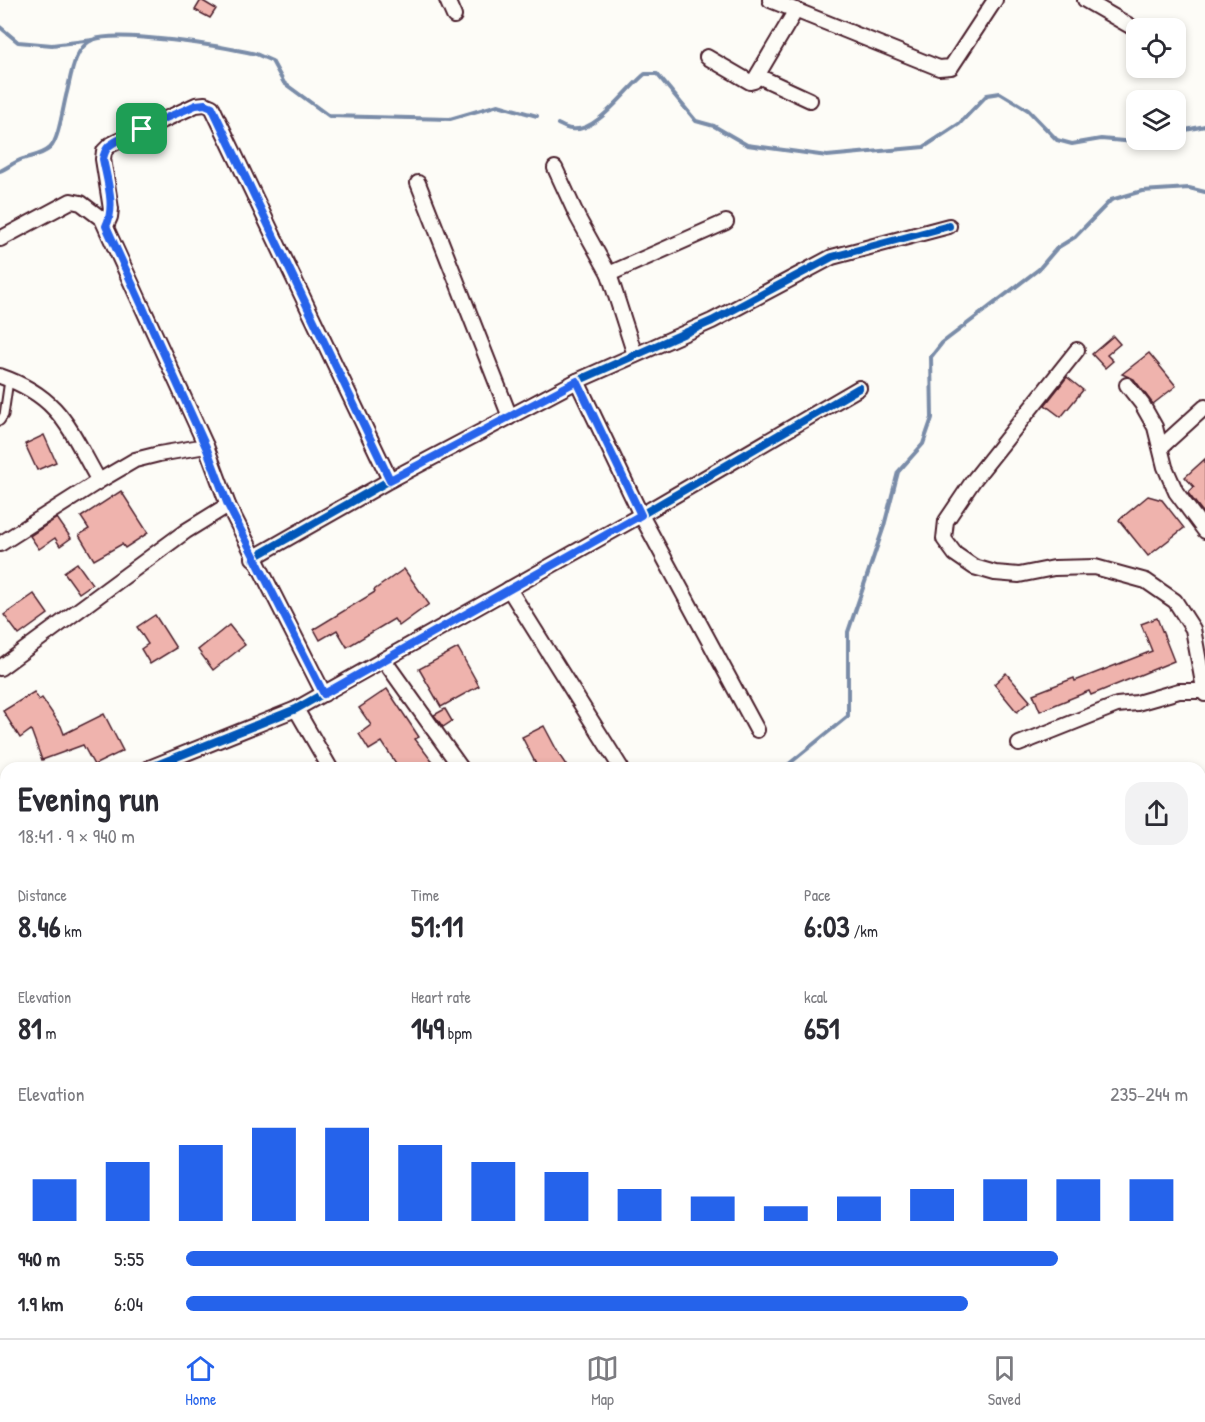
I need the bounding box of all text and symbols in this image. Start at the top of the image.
map controls [1126,18,1186,150]
button: locate [1126,18,1186,78]
button: layers [1126,90,1186,150]
pin [116,103,167,154]
icon: arrive [125,112,158,145]
text: Evening run [18,777,159,821]
button: share [1125,782,1188,845]
text: 18:41 · 9 × 940 m [18,822,135,849]
text: Distance [18,884,67,906]
text: Time [411,884,439,906]
text: Pace [804,884,831,906]
text: 8.46 [18,906,61,946]
text: 51:11 [411,906,463,946]
text: 6:03 [804,906,850,946]
text: km [61,920,82,942]
text: /km [850,920,878,942]
text: Elevation [18,986,71,1008]
text: Heart rate [411,986,471,1008]
text: kcal [804,986,827,1008]
text: 81 [18,1008,42,1048]
text: 149 [411,1008,444,1048]
text: 651 [804,1008,840,1048]
text: m [42,1022,56,1044]
text: bpm [444,1022,472,1044]
text: Elevation [18,1080,84,1107]
text: 235–244 m [1110,1080,1188,1107]
text: 940 m [18,1245,60,1272]
text: 5:55 [114,1245,144,1272]
text: 1.9 km [18,1290,63,1317]
text: 6:04 [114,1290,143,1317]
tab: Home [184,1352,217,1410]
tab: Map [586,1352,619,1410]
tab: Saved [988,1352,1021,1410]

